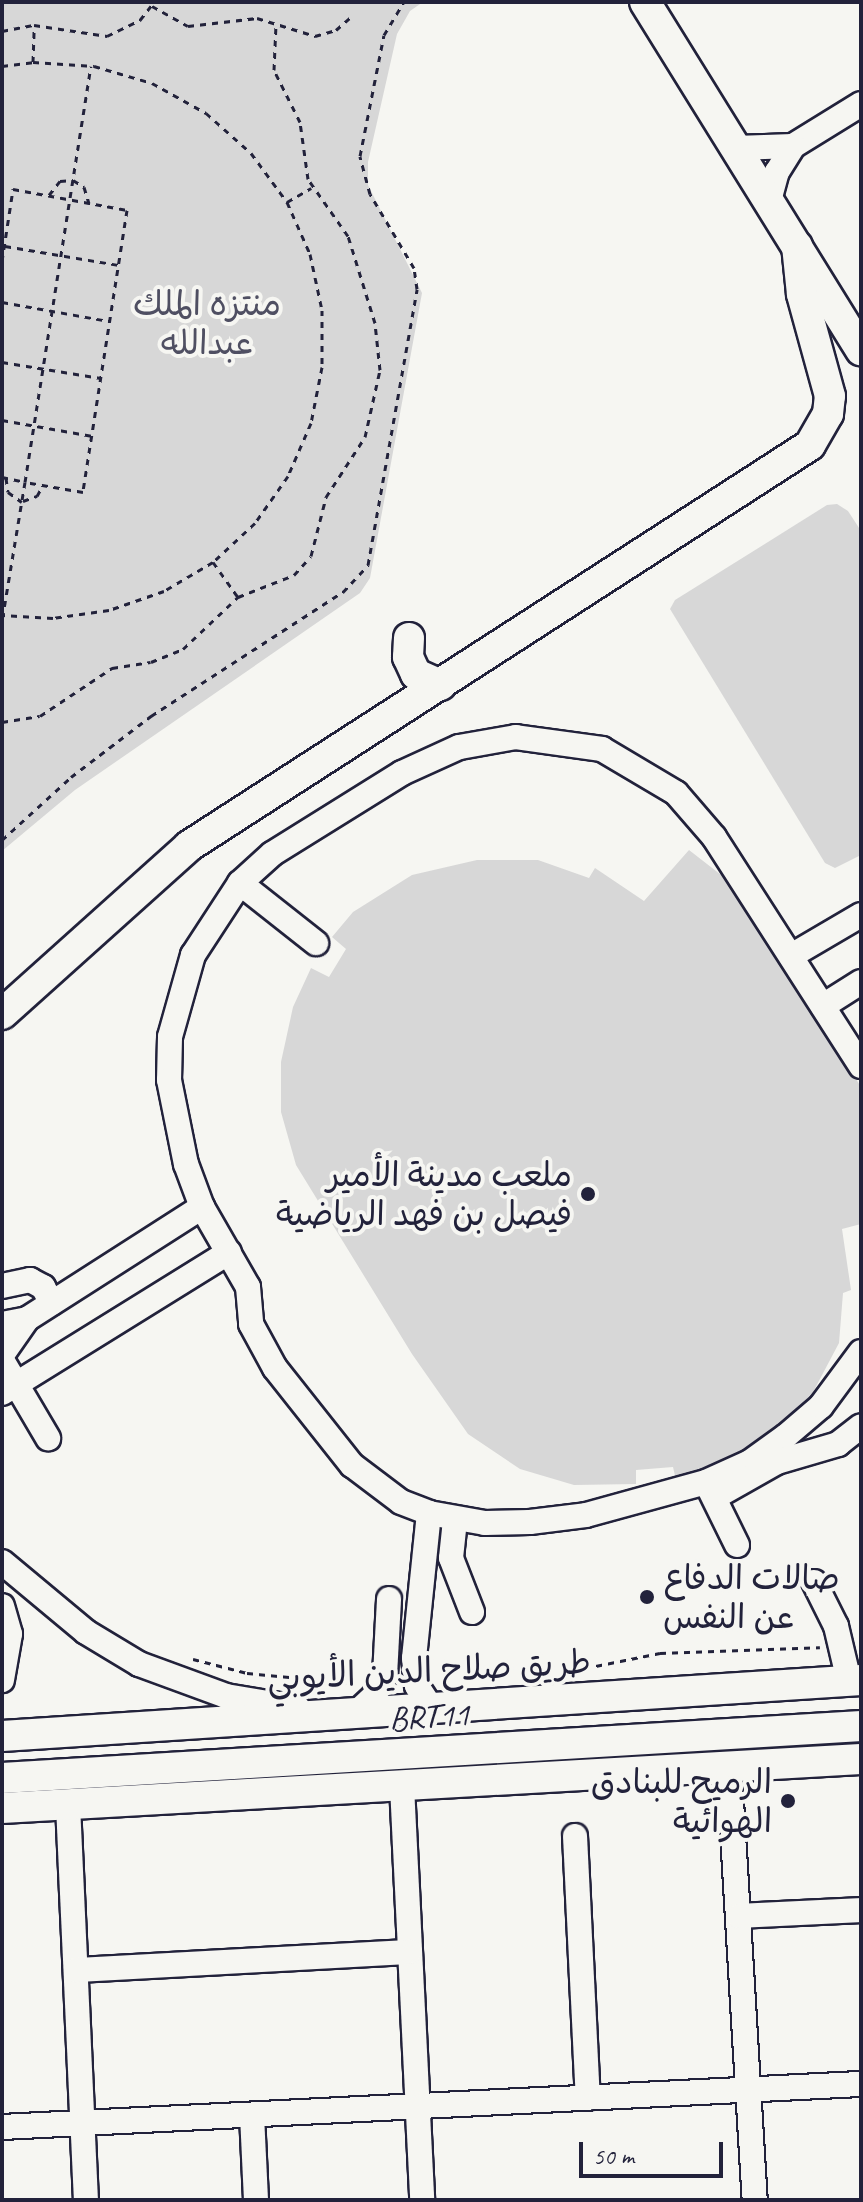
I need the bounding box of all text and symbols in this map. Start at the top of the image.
park label: منتزه الملك عبدالله [133,283,281,362]
place label: ملعب مدينة الأمير فيصل بن فهد الرياضية [276,1154,572,1234]
marker: ملعب مدينة الأمير فيصل بن فهد الرياضية [579,1185,597,1203]
place label: صالات الدفاع عن النفس [663,1557,840,1636]
marker: صالات الدفاع عن النفس [638,1588,656,1606]
street label: طريق صلاح الدين الأيوبي [266,1641,592,1699]
street label: BRT11 [387,1693,471,1739]
place label: الرميح للبنادق الهوائية [591,1761,772,1840]
marker: الرميح للبنادق الهوائية [779,1792,797,1810]
scale bar [583,2126,727,2176]
text: 50 m [593,2141,634,2171]

